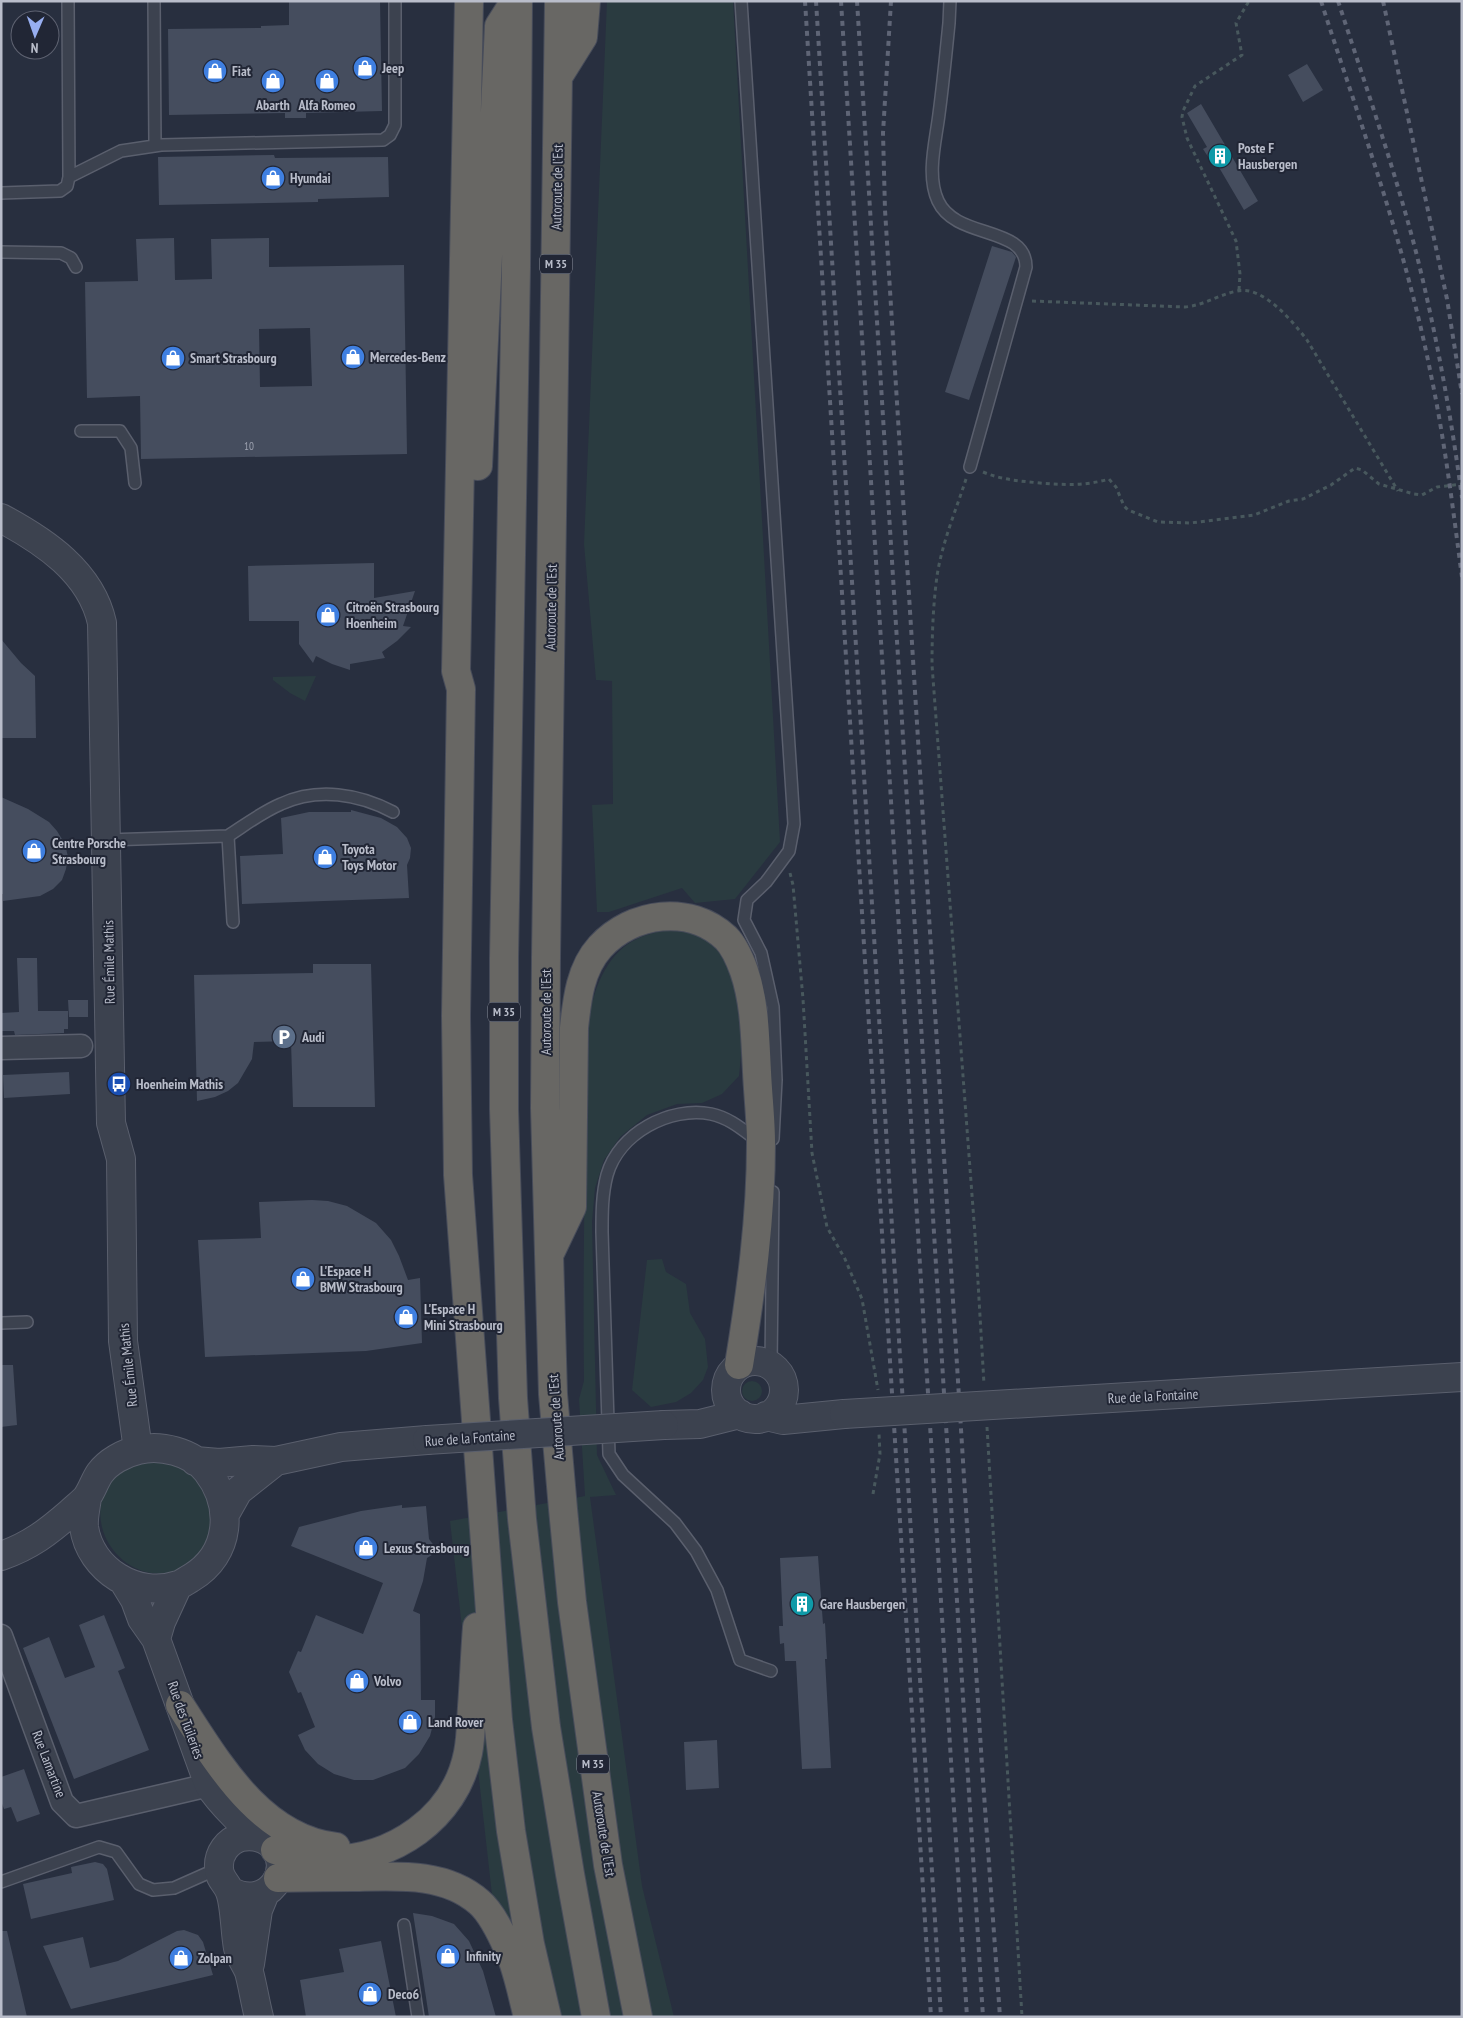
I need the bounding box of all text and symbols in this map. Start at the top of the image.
north arrow [10,10,60,60]
text: N [30,39,39,57]
shop icon: Jeep [352,55,378,81]
shop icon: Fiat [202,58,228,84]
place label: Jeep [381,59,404,77]
place label: Fiat [232,62,251,80]
shop icon: Abarth [260,68,286,94]
shop icon: Alfa Romeo [314,68,340,94]
place label: Abarth [255,96,290,114]
place label: Alfa Romeo [297,96,356,114]
place label: Poste F Hausbergen [1238,139,1297,173]
building icon: Poste F Hausbergen [1207,143,1233,169]
street label: Autoroute de l’Est [547,144,567,230]
shop icon: Hyundai [260,165,286,191]
place label: Hyundai [290,169,331,187]
road number: M 35 [540,254,572,274]
shop icon: Mercedes-Benz [340,344,366,370]
shop icon: Smart Strasbourg [160,345,186,371]
place label: Mercedes-Benz [370,348,446,366]
place label: Smart Strasbourg [190,349,277,367]
house number: 10 [244,439,254,453]
street label: Autoroute de l’Est [541,564,561,650]
place label: Citroën Strasbourg Hoenheim [346,598,439,632]
shop icon: Citroën Strasbourg Hoenheim [315,602,341,628]
place label: Centre Porsche Strasbourg [52,834,126,868]
shop icon: Centre Porsche Strasbourg [21,838,47,864]
place label: Toyota Toys Motor [342,840,397,874]
shop icon: Toyota Toys Motor [312,844,338,870]
street label: Rue Émile Mathis [99,920,119,1004]
street label: Autoroute de l’Est [537,969,555,1055]
road number: M 35 [488,1002,520,1022]
parking icon: Audi [271,1024,297,1050]
place label: Audi [301,1028,325,1046]
bus stop icon: Hoenheim Mathis [106,1071,132,1097]
place label: Hoenheim Mathis [136,1075,223,1093]
place label: L'Espace H BMW Strasbourg [320,1262,403,1296]
shop icon: L'Espace H BMW Strasbourg [290,1266,316,1292]
place label: L'Espace H Mini Strasbourg [424,1300,503,1334]
shop icon: L'Espace H Mini Strasbourg [393,1304,419,1330]
street label: Rue Émile Mathis [115,1322,141,1408]
street label: Autoroute de l’Est [544,1373,568,1460]
street label: Rue de la Fontaine [1107,1385,1199,1407]
street label: Rue de la Fontaine [424,1426,516,1450]
shop icon: Lexus Strasbourg [353,1535,379,1561]
place label: Lexus Strasbourg [384,1539,469,1557]
building icon: Gare Hausbergen [789,1591,815,1617]
place label: Gare Hausbergen [820,1595,905,1613]
shop icon: Volvo [344,1668,370,1694]
place label: Volvo [373,1672,402,1690]
street label: Rue des Tuileries [164,1679,208,1762]
shop icon: Land Rover [397,1709,423,1735]
place label: Land Rover [428,1713,484,1731]
street label: Rue Lamartine [28,1728,70,1800]
road number: M 35 [577,1755,609,1774]
street label: Autoroute de l’Est [588,1790,620,1878]
shop icon: Infinity [435,1943,461,1969]
shop icon: Zolpan [168,1945,194,1971]
place label: Infinity [466,1947,501,1965]
place label: Zolpan [198,1949,232,1967]
shop icon: Deco6 [357,1981,383,2007]
place label: Deco6 [388,1985,419,2003]

